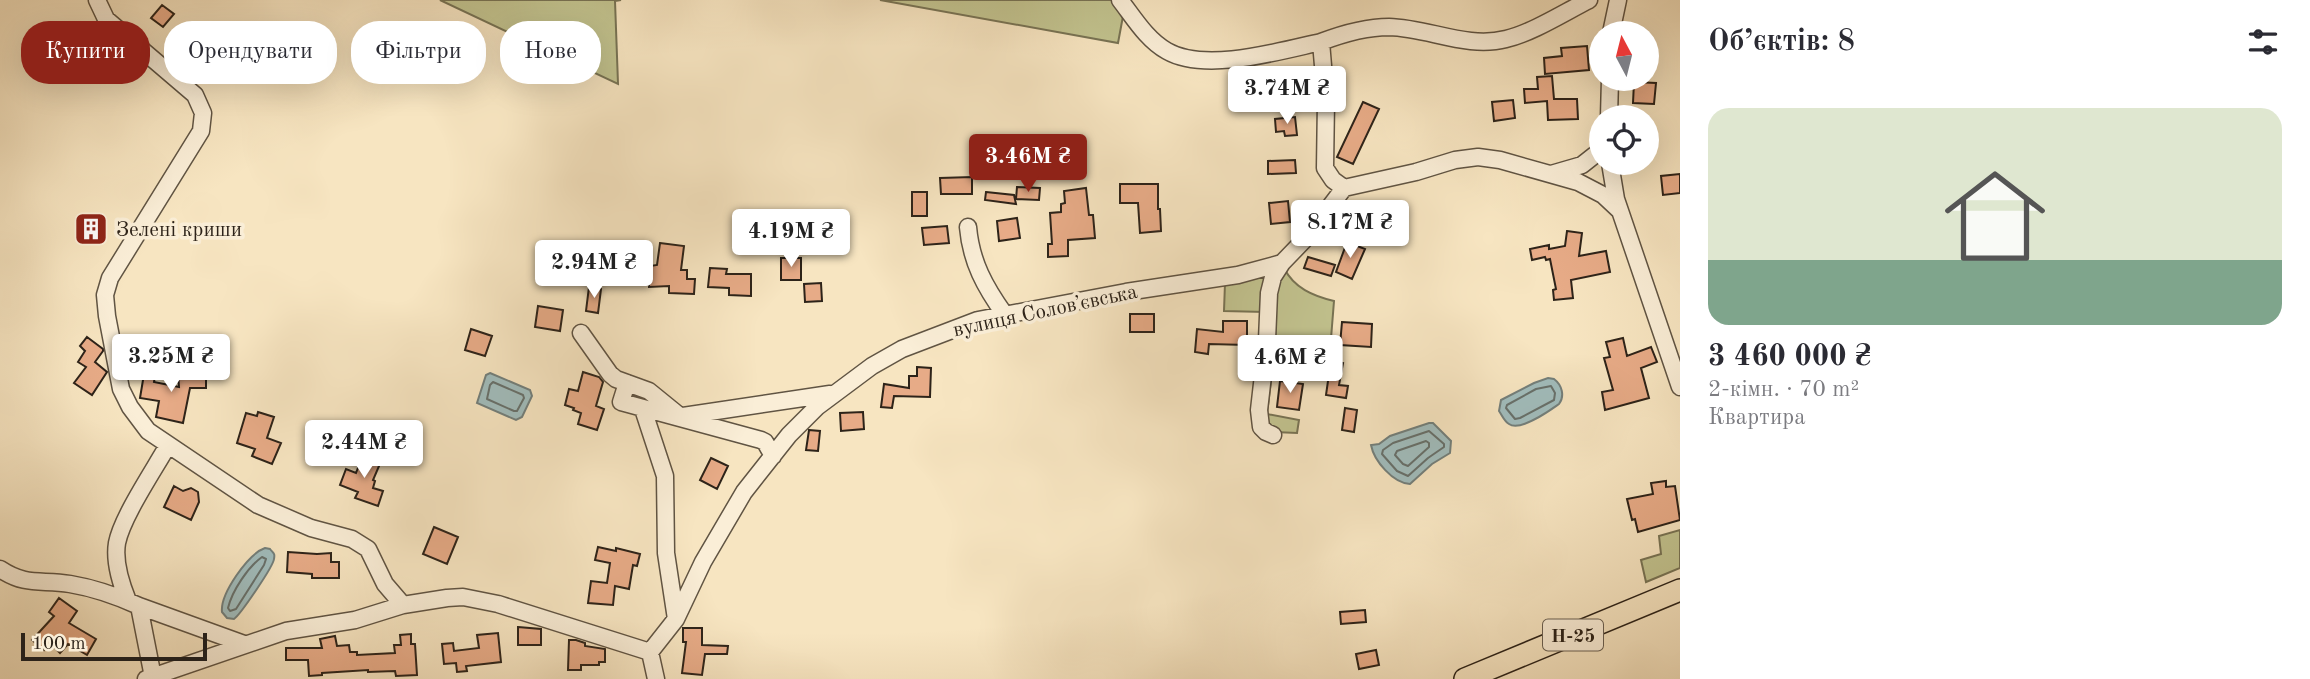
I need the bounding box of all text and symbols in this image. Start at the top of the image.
chip: Купити [21,21,150,84]
chip: Орендувати [164,21,337,84]
chip: Фільтри [351,21,486,84]
chip: Нове [500,21,601,84]
north arrow [1589,21,1659,91]
map controls [1589,21,1659,175]
icon: filters [2244,23,2282,61]
text: Об’єктів: 8 [1708,27,1855,57]
pin: 3.74M ₴ [1222,66,1352,126]
text: 3.74M ₴ [1244,77,1330,100]
button: locate [1589,105,1659,175]
pin: 3.46M ₴ [963,134,1093,194]
text: 3.46M ₴ [985,145,1071,168]
icon: home [1932,153,2058,279]
pin: 8.17M ₴ [1285,201,1415,260]
building icon: Зелені криши [72,210,110,248]
pin: 4.19M ₴ [726,210,856,269]
text: 8.17M ₴ [1307,211,1393,234]
place label: Зелені криши [116,220,242,241]
text: 4.19M ₴ [748,220,834,243]
pin: 2.94M ₴ [529,240,659,300]
text: 2.94M ₴ [551,251,637,274]
street label: вулиця Соловʼєвська [951,282,1140,341]
pin: 3.25M ₴ [106,334,236,394]
pin: 4.6M ₴ [1233,336,1347,395]
text: 3 460 000 ₴ [1708,342,1872,372]
text: 3.25M ₴ [128,345,214,368]
text: 4.6M ₴ [1254,346,1326,369]
text: 2-кімн. · 70 m² [1708,378,1859,401]
text: Квартира [1708,406,1806,429]
pin: 2.44M ₴ [299,420,429,480]
text: 2.44M ₴ [321,431,407,454]
road number: Н-25 [1543,620,1603,650]
scale bar [21,630,206,662]
text: 100 m [32,635,85,654]

